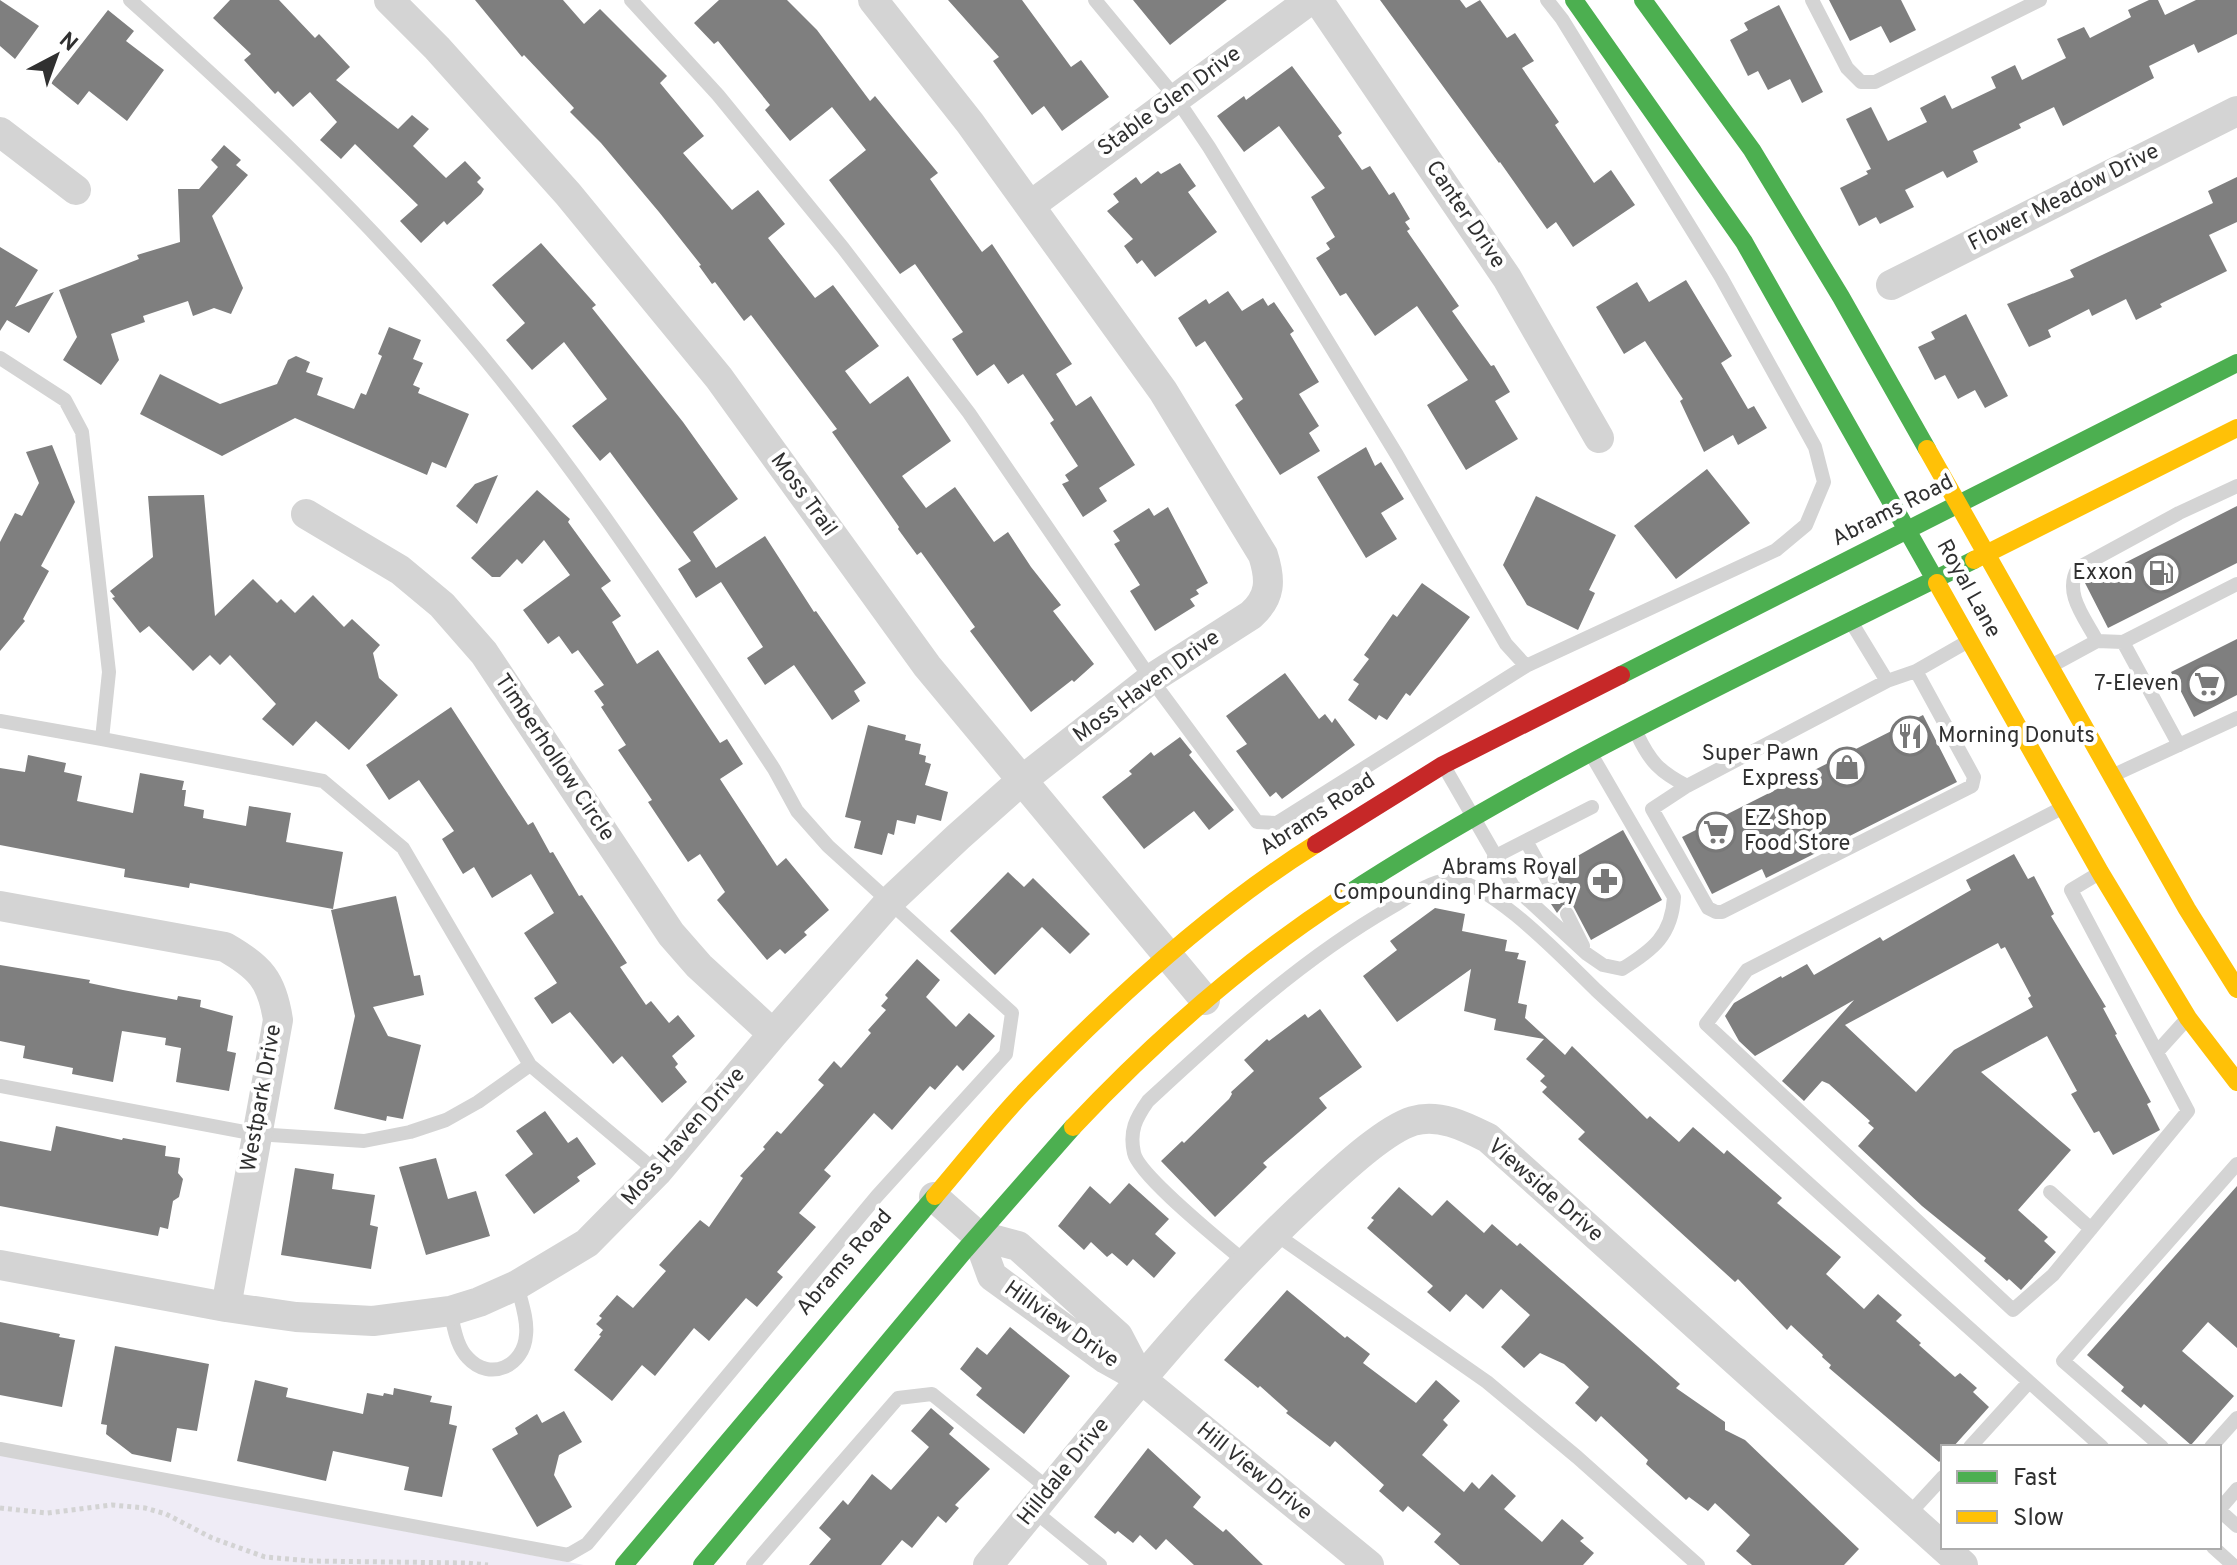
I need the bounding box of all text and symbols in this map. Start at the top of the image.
north arrow [16,16,96,96]
text: N [53,27,82,58]
street label: Stable Glen Drive [1093,41,1247,163]
street label: Flower Meadow Drive [1964,138,2164,258]
street label: Canter Drive [1419,156,1511,274]
street label: Moss Trail [764,448,842,542]
street label: Abrams Road [1828,469,1958,553]
street label: Royal Lane [1930,535,2006,643]
fuel station icon: Exxon [2140,552,2182,594]
place label: Exxon [2073,560,2133,587]
street label: Moss Haven Drive [1068,625,1226,749]
supermarket icon: 7-Eleven [2186,663,2228,705]
street label: Timberhollow Circle [488,669,620,847]
place label: 7-Eleven [2094,671,2179,698]
restaurant icon: Morning Donuts [1889,715,1931,757]
place label: Morning Donuts [1938,723,2095,750]
place label: Super Pawn Express [1702,741,1819,793]
shop icon: Super Pawn Express [1826,746,1868,788]
street label: Abrams Road [1255,768,1381,862]
place label: EZ Shop Food Store [1744,806,1850,858]
supermarket icon: EZ Shop Food Store [1695,811,1737,853]
place label: Abrams Royal Compounding Pharmacy [1333,855,1577,907]
pharmacy icon: Abrams Royal Compounding Pharmacy [1584,860,1626,902]
street label: Westpark Drive [236,1022,288,1174]
street label: Moss Haven Drive [616,1062,752,1212]
street label: Viewside Drive [1482,1133,1608,1249]
street label: Abrams Road [791,1204,899,1322]
street label: Hillview Drive [998,1276,1124,1374]
street label: Hilldale Drive [1012,1412,1116,1532]
street label: Hill View Drive [1191,1417,1317,1527]
legend [1941,1445,2221,1549]
text: Fast [2013,1464,2057,1494]
text: Slow [2013,1504,2064,1534]

